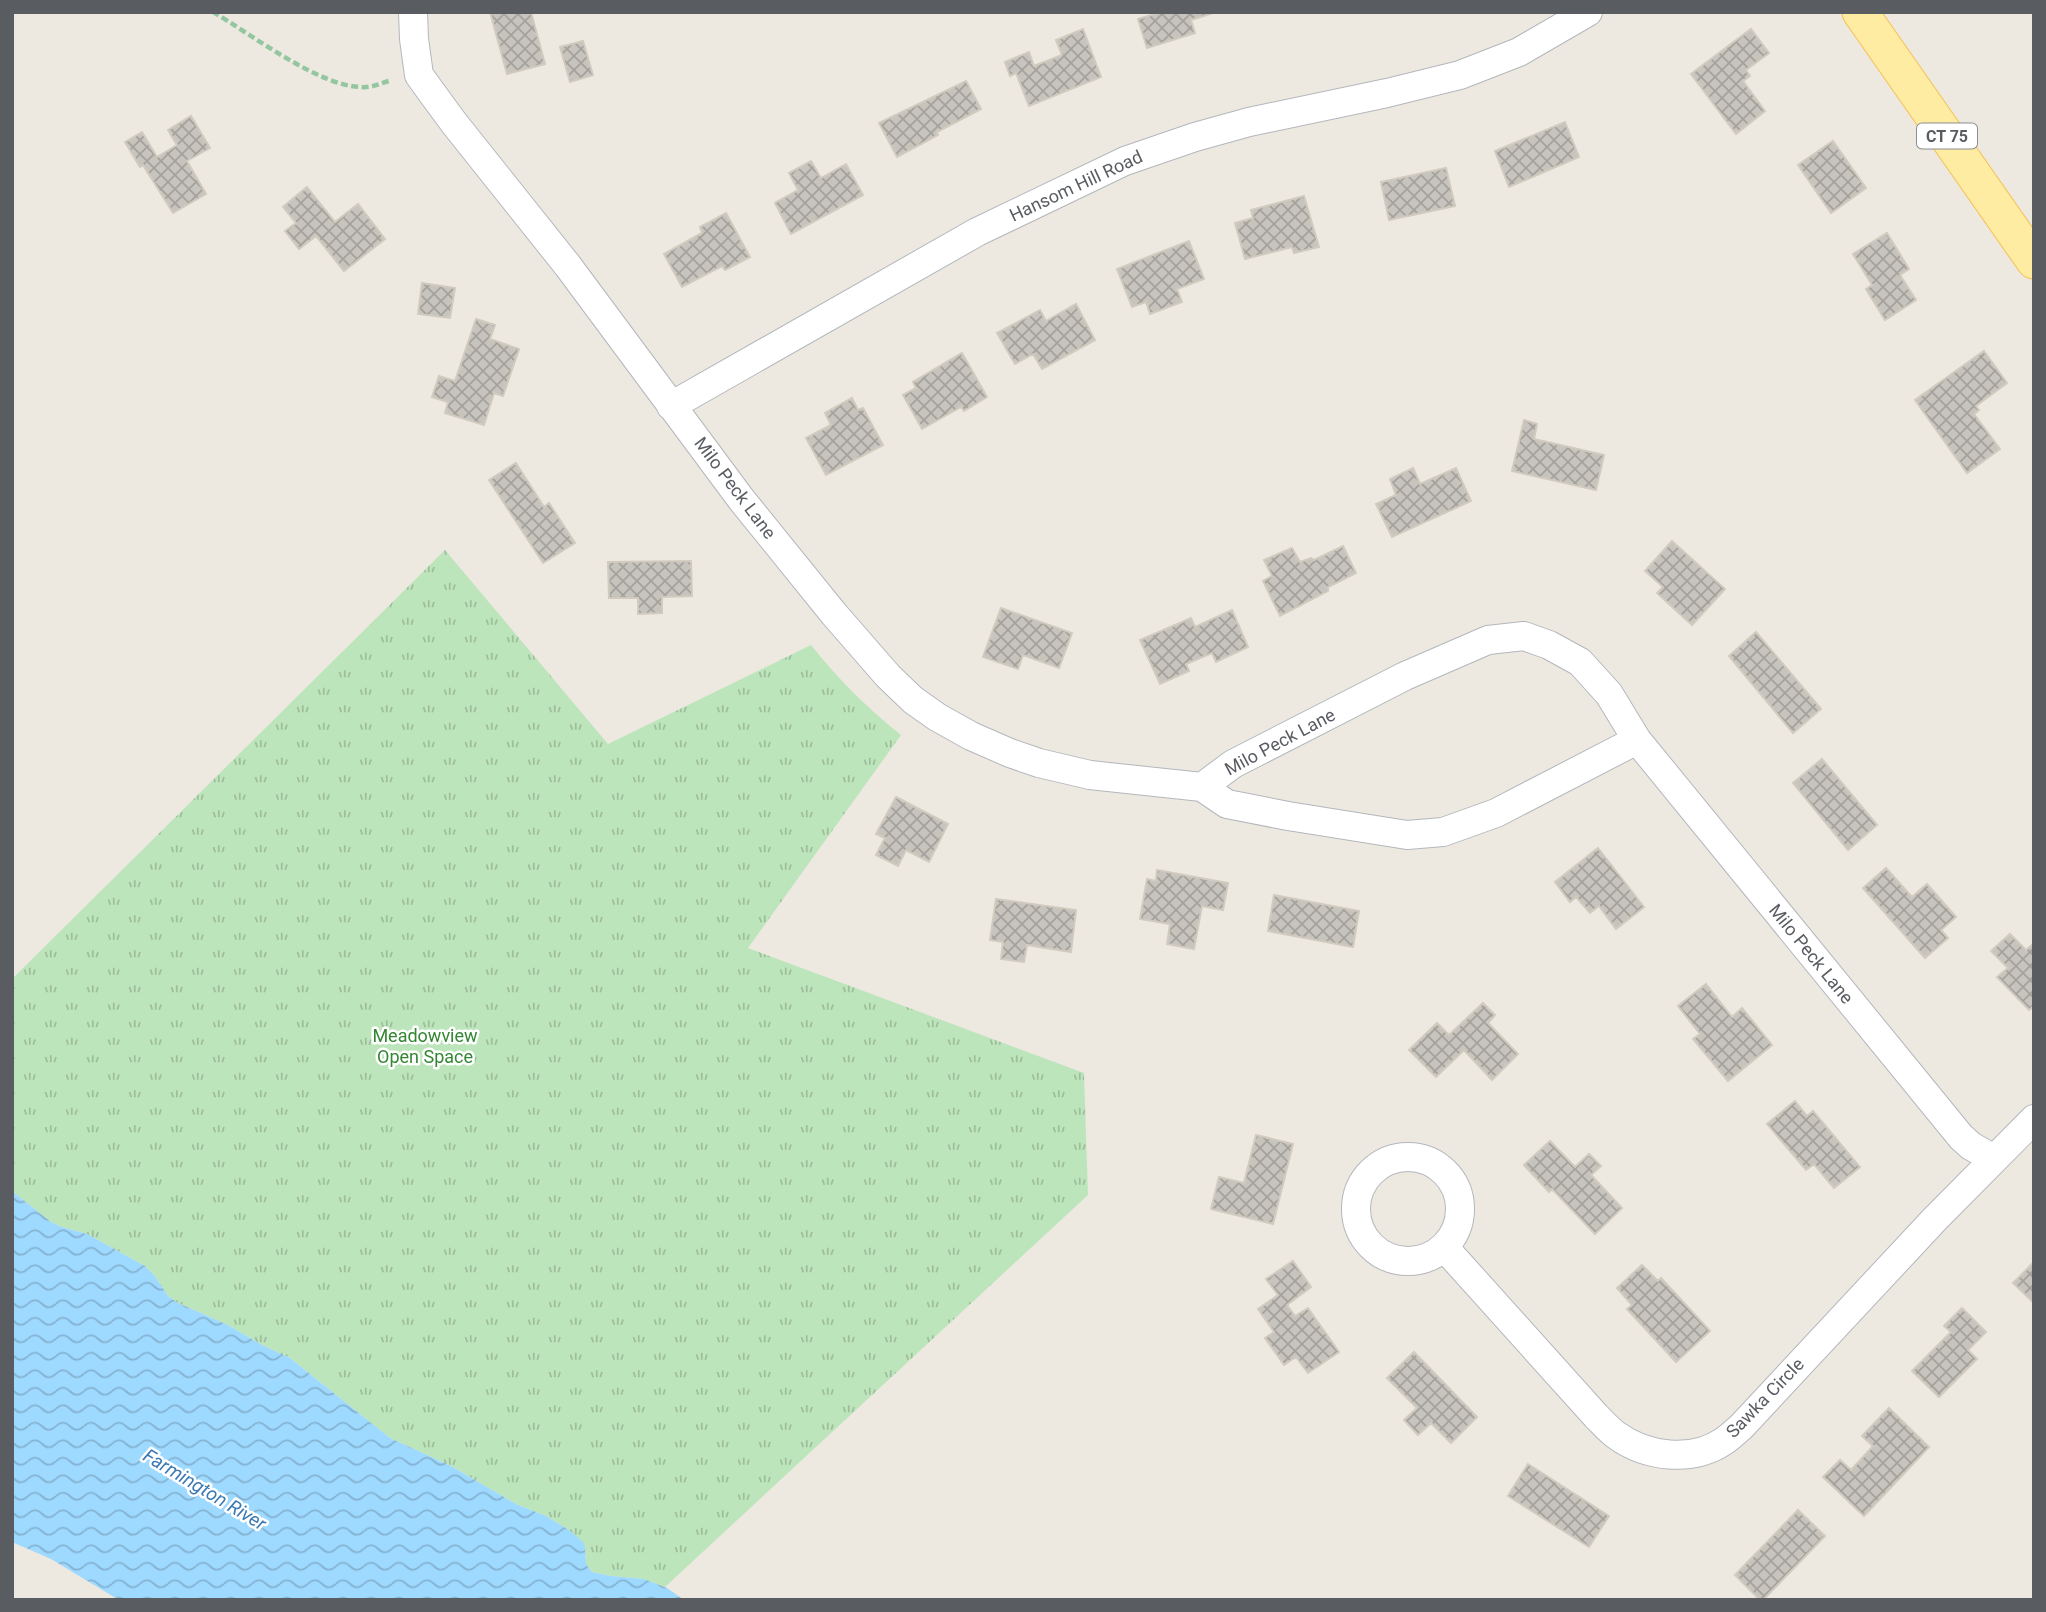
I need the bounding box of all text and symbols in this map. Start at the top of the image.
road number: CT 75 [1917,124,1977,148]
street label: Hansom Hill Road [1006,146,1146,226]
street label: Milo Peck Lane [690,433,780,543]
street label: Milo Peck Lane [1221,704,1339,779]
street label: Milo Peck Lane [1765,900,1858,1008]
park label: Meadowview Open Space [372,1025,478,1067]
street label: Sawka Circle [1721,1353,1808,1442]
water label: Farmington River [139,1444,271,1536]

